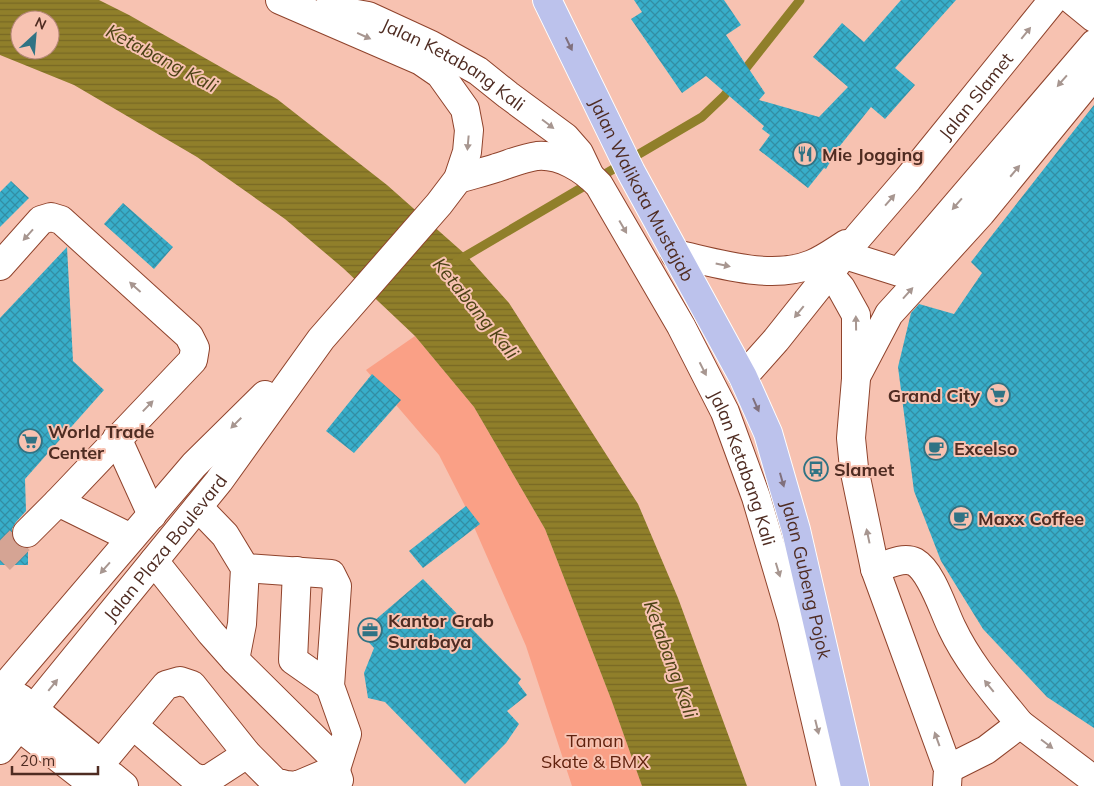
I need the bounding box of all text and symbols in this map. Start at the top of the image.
north arrow [10,10,60,60]
street label: Jalan Ketabang Kali [378,12,530,115]
text: N [32,13,49,34]
water label: Ketabang Kali [102,19,222,98]
one-way arrow [1020,27,1031,40]
one-way arrow [357,32,371,40]
one-way arrow [565,36,573,51]
street label: Jalan Slamet [933,48,1018,144]
one-way arrow [1057,74,1068,87]
street label: Jalan Walikota Mustajab [585,94,700,285]
one-way arrow [541,119,554,130]
one-way arrow [464,135,472,151]
restaurant icon: Mie Jogging [792,141,818,167]
place label: Mie Jogging [822,143,923,166]
one-way arrow [1009,165,1020,177]
one-way arrow [884,194,895,206]
one-way arrow [951,198,962,211]
one-way arrow [619,221,628,234]
one-way arrow [22,228,33,241]
water label: Ketabang Kali [428,253,524,364]
one-way arrow [715,261,730,269]
one-way arrow [129,281,141,293]
one-way arrow [902,287,914,299]
one-way arrow [793,306,804,319]
one-way arrow [852,314,860,330]
one-way arrow [699,362,707,376]
supermarket icon: Grand City [985,382,1011,408]
place label: Grand City [888,384,980,407]
street label: Jalan Ketabang Kali [704,386,781,548]
one-way arrow [752,398,760,412]
one-way arrow [142,400,154,412]
one-way arrow [231,417,243,429]
place label: World Trade Center [48,420,155,464]
supermarket icon: World Trade Center [17,428,43,454]
cafe icon: Excelso [923,435,949,461]
place label: Excelso [954,437,1018,460]
bus stop icon: Slamet [803,456,829,482]
place label: Slamet [834,458,894,481]
street label: Jalan Plaza Boulevard [98,470,232,626]
one-way arrow [778,472,786,487]
street label: Jalan Gubeng Pojok [776,497,837,662]
cafe icon: Maxx Coffee [948,505,974,531]
place label: Maxx Coffee [978,507,1084,530]
one-way arrow [864,527,872,543]
one-way arrow [100,562,111,575]
one-way arrow [774,563,782,578]
water label: Ketabang Kali [639,597,703,721]
place label: Kantor Grab Surabaya [388,609,494,653]
office icon: Kantor Grab Surabaya [357,617,383,643]
one-way arrow [48,679,59,692]
one-way arrow [984,680,995,693]
one-way arrow [813,720,821,735]
park label: Taman Skate & BMX [541,729,649,773]
one-way arrow [933,731,941,746]
one-way arrow [1040,739,1053,750]
scale bar [12,744,99,776]
text: 20 m [20,751,55,770]

